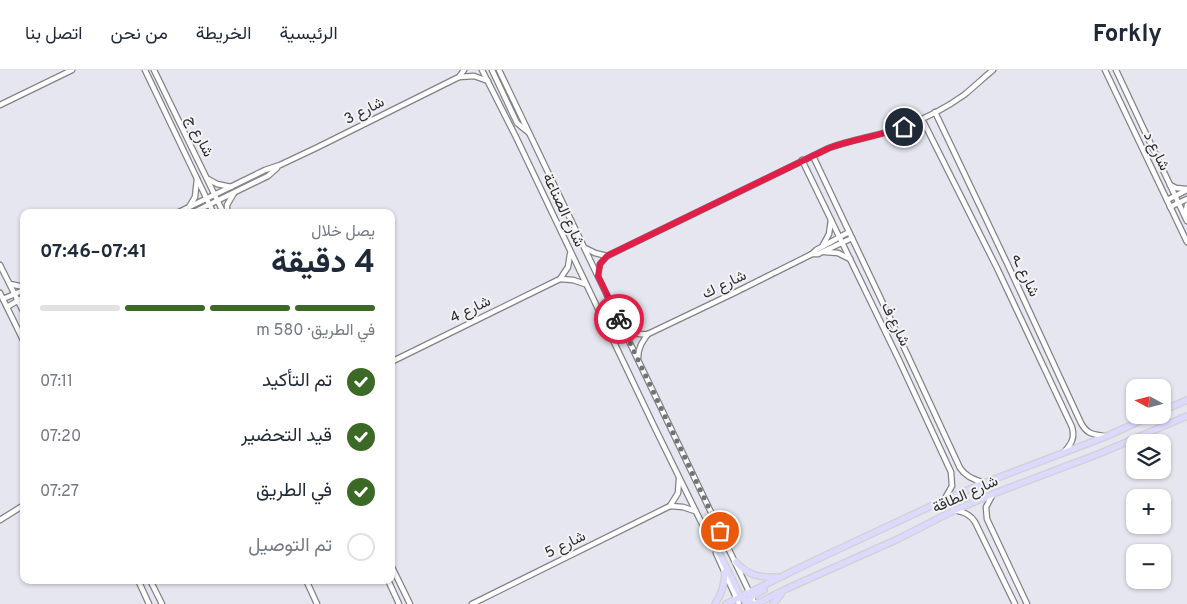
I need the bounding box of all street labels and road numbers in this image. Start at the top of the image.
street label: شارع 3 [341,93,388,130]
street label: شارع ج [181,113,217,161]
street label: شارع د [1138,129,1173,174]
street label: شارع الصناعة [537,171,588,251]
street label: شارع ـه [1006,251,1043,300]
street label: شارع ك [699,266,750,304]
street label: شارع 4 [447,292,494,328]
street label: شارع ف [876,300,913,350]
street label: شارع الطاقة [930,472,1002,518]
street label: شارع 5 [542,527,589,563]

